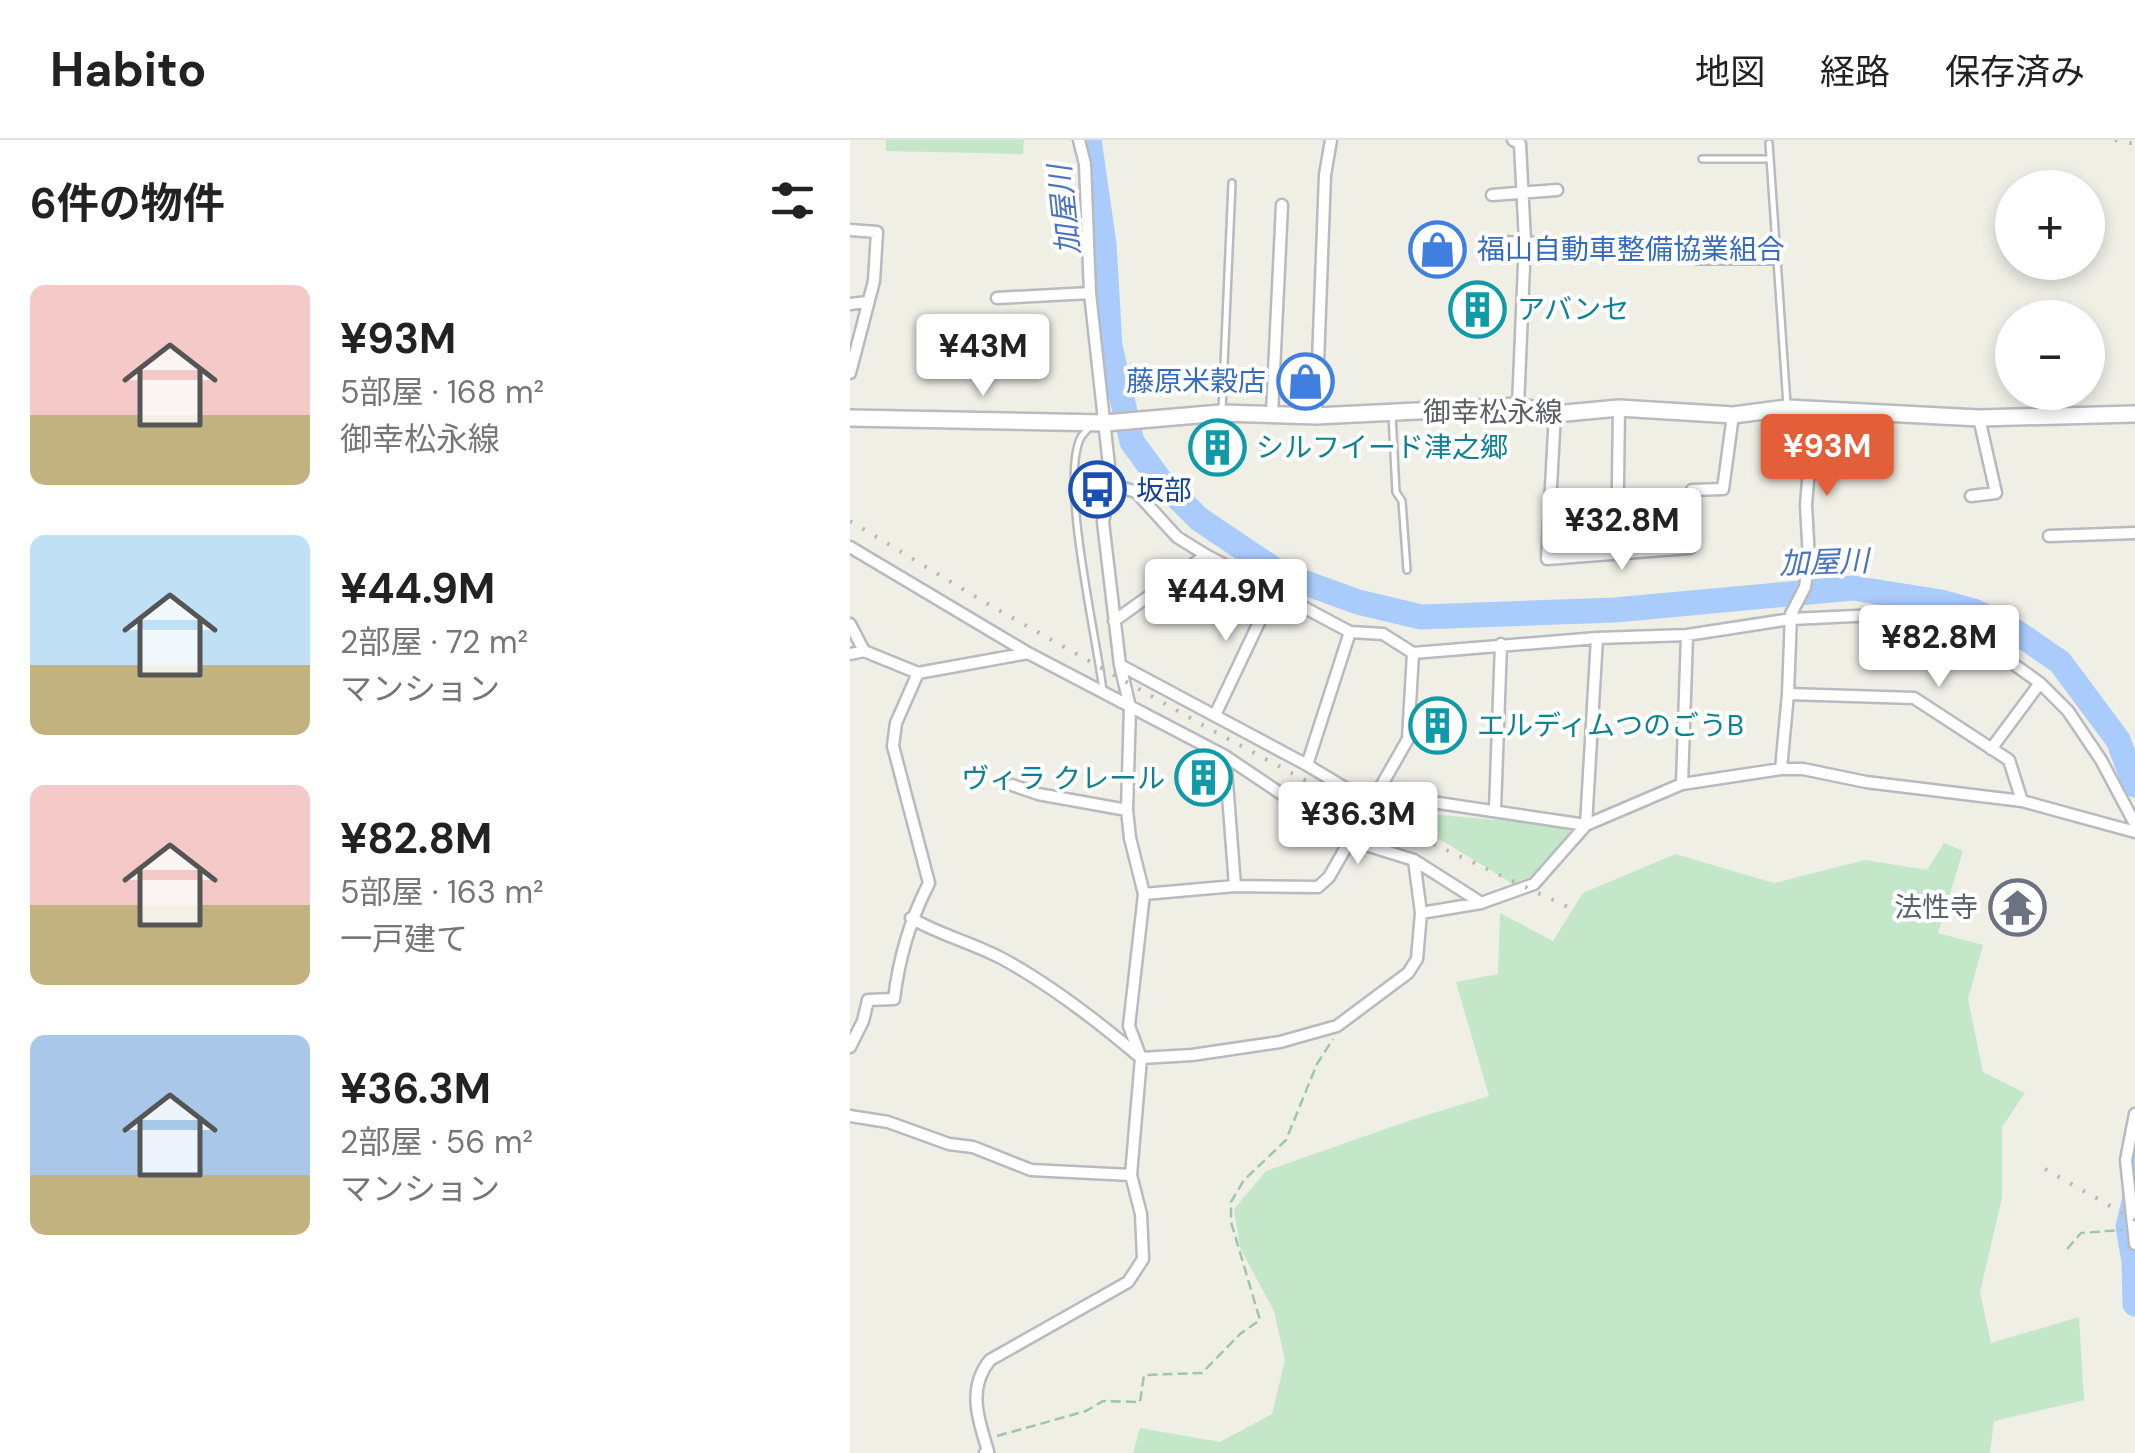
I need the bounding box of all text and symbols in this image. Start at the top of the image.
text: Habito [50,38,206,101]
text: 地図 [1695,49,1765,95]
text: 経路 [1820,49,1890,95]
text: 保存済み [1945,49,2085,95]
water label: 加屋川 [1040,160,1088,257]
map controls [1995,170,2105,410]
button: + [1995,170,2105,280]
icon: filters [765,173,820,228]
text: 6件の物件 [30,176,225,231]
shop icon: 福山自動車整備協業組合 [1408,219,1468,279]
place label: 福山自動車整備協業組合 [1477,231,1785,268]
building icon: アバンセ [1448,279,1508,339]
place label: アバンセ [1517,291,1629,328]
button: − [1995,300,2105,410]
text: ¥93M [340,311,456,366]
pin: ¥43M [924,314,1042,399]
icon: home [110,325,230,445]
text: ¥43M [938,325,1028,367]
shop icon: 藤原米穀店 [1275,351,1335,411]
place label: 藤原米穀店 [1126,363,1266,400]
text: 5部屋 · 168 m² [340,371,544,413]
street label: 御幸松永線 [1423,394,1563,431]
pin: ¥93M [1768,414,1886,499]
building icon: シルフイード津之郷 [1187,417,1247,477]
text: 御幸松永線 [340,418,500,460]
text: ¥93M [1783,425,1871,467]
place label: シルフイード津之郷 [1256,429,1508,466]
bus stop icon: 坂部 [1067,460,1127,520]
place label: 坂部 [1136,472,1192,509]
pin: ¥32.8M [1541,488,1703,573]
text: ¥32.8M [1564,499,1680,541]
water label: 加屋川 [1778,541,1873,583]
pin: ¥44.9M [1145,559,1307,644]
text: ¥44.9M [340,561,495,616]
text: ¥44.9M [1167,570,1285,612]
icon: home [110,575,230,695]
pin: ¥82.8M [1858,605,2020,690]
text: ¥82.8M [1881,616,1997,658]
text: 2部屋 · 72 m² [340,621,528,663]
text: マンション [340,668,500,710]
building icon: エルディムつのごうB [1408,695,1468,755]
place label: エルディムつのごうB [1477,707,1744,744]
building icon: ヴィラ クレール [1174,748,1234,808]
place label: ヴィラ クレール [962,760,1165,797]
pin: ¥36.3M [1277,782,1439,867]
text: ¥36.3M [1300,793,1416,835]
text: ¥82.8M [340,811,492,866]
icon: home [110,825,230,945]
text: 5部屋 · 163 m² [340,871,543,913]
temple icon: 法性寺 [1987,877,2047,937]
place label: 法性寺 [1894,889,1978,926]
text: 一戸建て [340,918,468,960]
text: ¥36.3M [340,1061,491,1116]
icon: home [110,1075,230,1195]
text: 2部屋 · 56 m² [340,1121,533,1163]
text: マンション [340,1168,500,1210]

